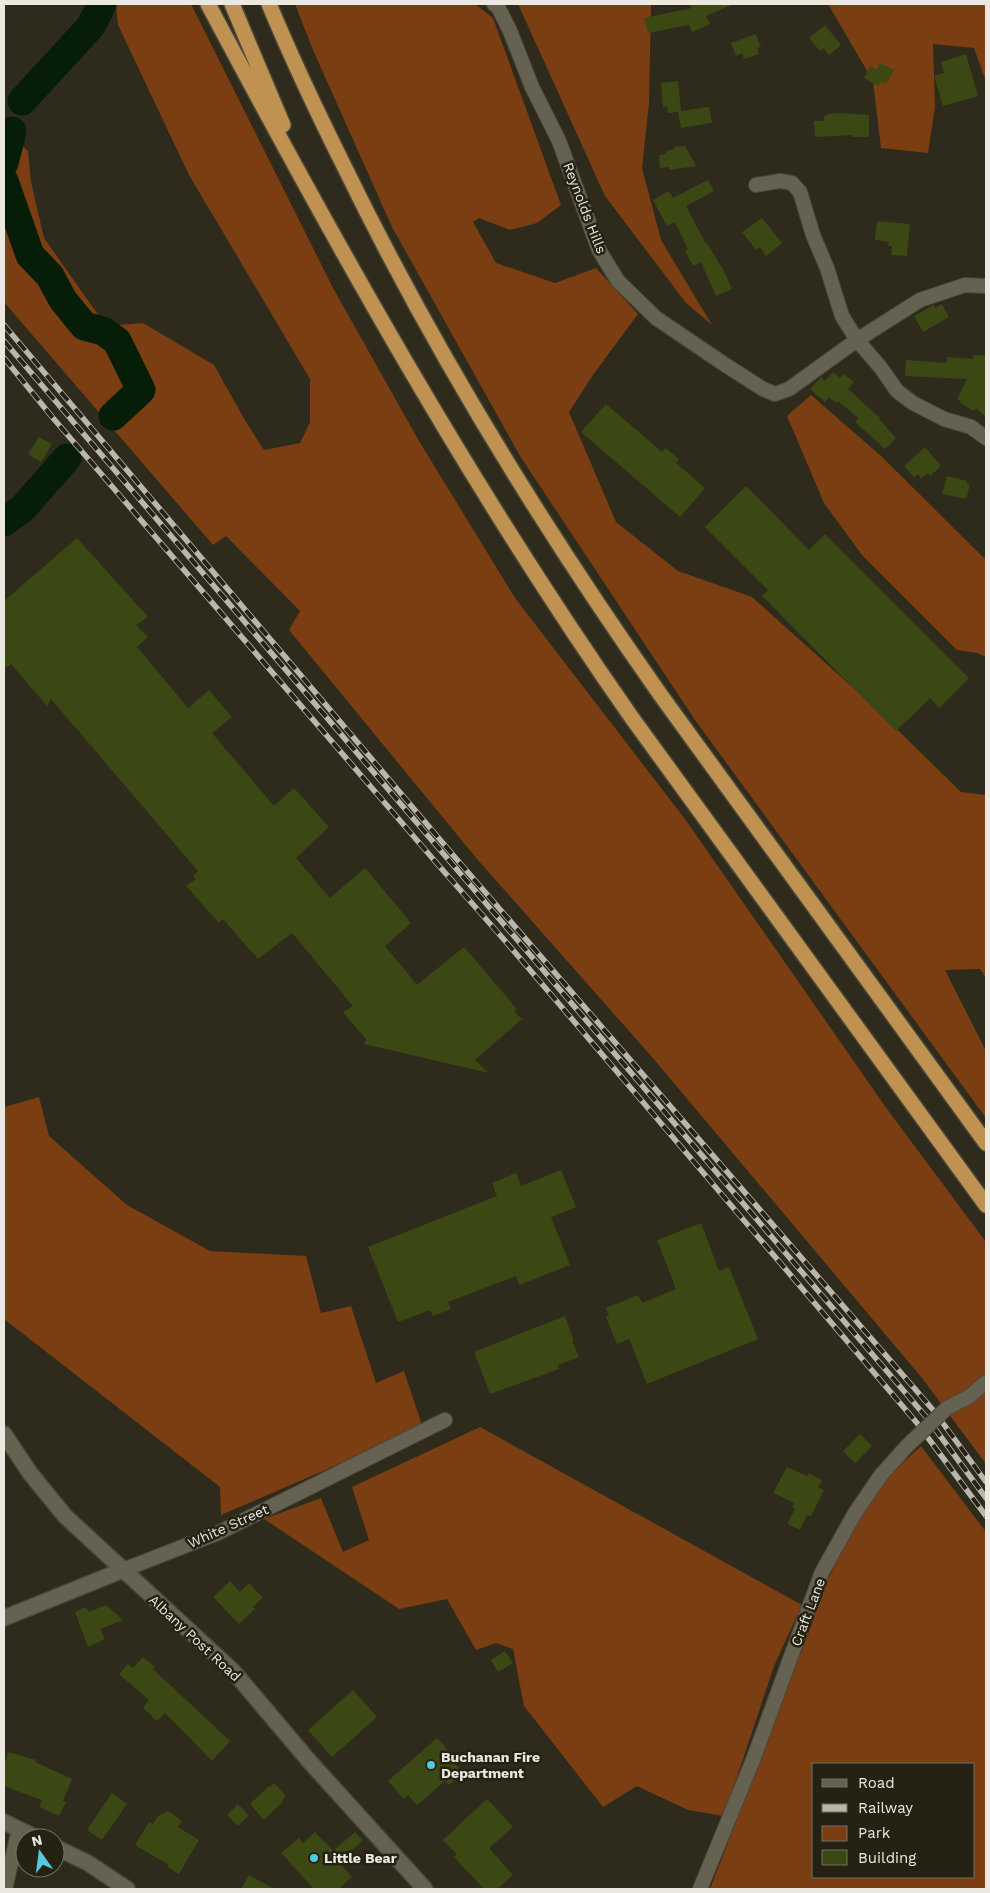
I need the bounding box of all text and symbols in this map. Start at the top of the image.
street label: Reynolds Hills [560,160,610,256]
street label: White Street [185,1501,271,1551]
street label: Craft Lane [788,1576,828,1648]
street label: Albany Post Road [146,1591,244,1685]
place label: Buchanan Fire Department [441,1749,540,1781]
marker: Buchanan Fire Department [425,1759,437,1771]
legend [812,1763,975,1878]
text: Road [858,1774,895,1792]
text: Railway [858,1799,913,1817]
text: Park [858,1824,891,1842]
north arrow [15,1828,65,1878]
text: N [30,1831,44,1849]
text: Building [858,1849,916,1867]
place label: Little Bear [324,1850,397,1866]
marker: Little Bear [308,1852,320,1864]

